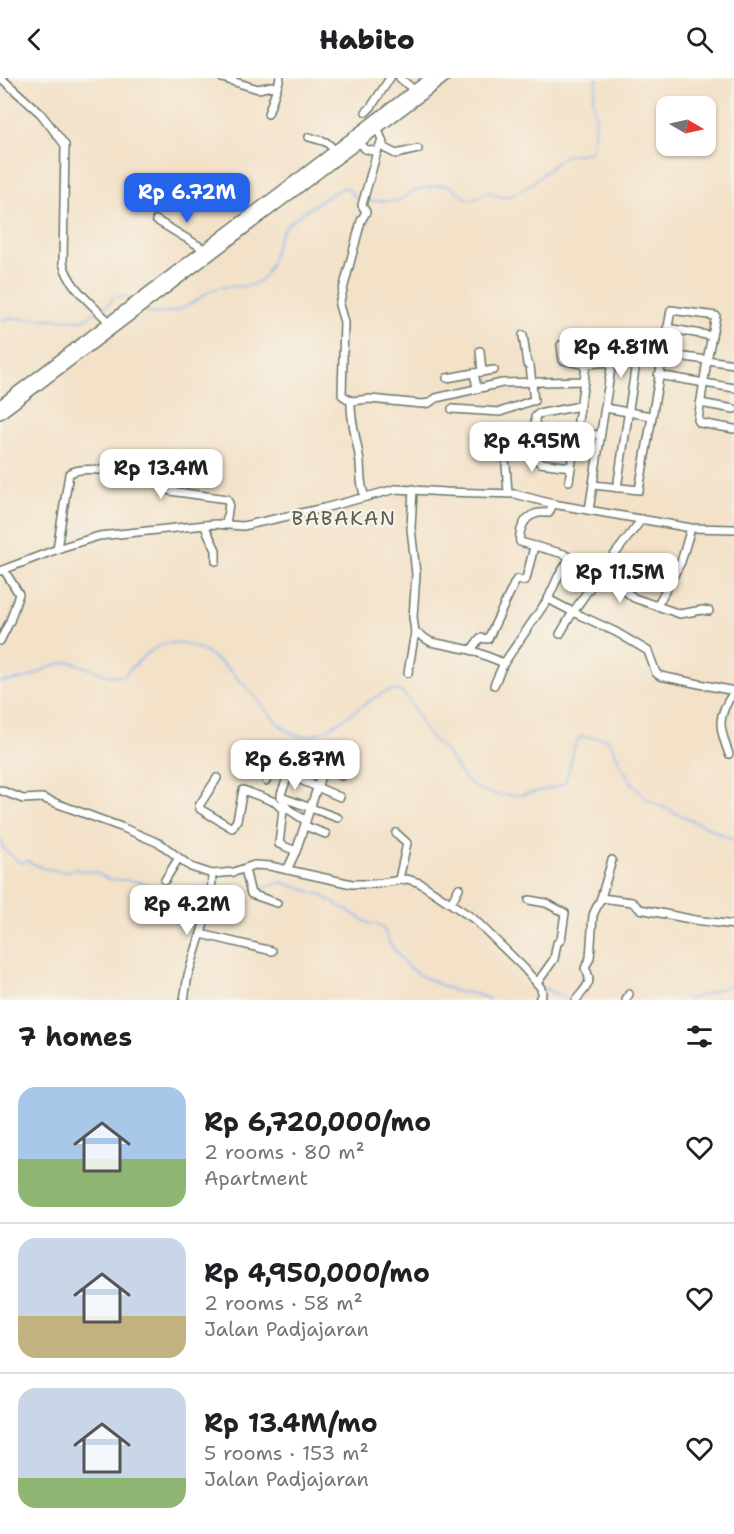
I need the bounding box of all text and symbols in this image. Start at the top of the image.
text: Habito [319,21,415,58]
icon: back [18,23,51,56]
icon: search [683,23,716,56]
north arrow [656,96,716,156]
map controls [656,96,716,156]
pin: Rp 6.72M [125,173,249,224]
text: Rp 6.72M [138,179,236,205]
pin: Rp 4.81M [559,328,683,379]
text: Rp 4.81M [573,334,669,360]
pin: Rp 4.95M [470,422,594,473]
text: Rp 4.95M [484,428,580,454]
pin: Rp 13.4M [99,449,223,500]
text: Rp 13.4M [114,455,208,481]
district label: BABAKAN [291,505,397,531]
pin: Rp 11.5M [558,553,682,604]
text: Rp 11.5M [575,559,665,585]
pin: Rp 6.87M [233,740,357,791]
text: Rp 6.87M [245,746,345,772]
pin: Rp 4.2M [132,885,242,936]
text: Rp 4.2M [144,891,230,917]
text: 7 homes [18,1019,132,1054]
icon: filters [683,1020,716,1053]
text: Rp 6,720,000/mo [204,1104,431,1139]
icon: home [66,1111,138,1183]
icon: heart [683,1131,716,1164]
text: 2 rooms · 80 m² [204,1139,365,1165]
text: Apartment [204,1165,308,1191]
text: Rp 4,950,000/mo [204,1255,430,1290]
icon: home [66,1262,138,1334]
icon: heart [683,1282,716,1315]
text: 2 rooms · 58 m² [204,1290,363,1316]
text: Jalan Padjajaran [204,1316,369,1342]
text: Rp 13.4M/mo [204,1405,378,1440]
icon: home [66,1412,138,1484]
icon: heart [683,1432,716,1465]
text: 5 rooms · 153 m² [204,1440,369,1466]
text: Jalan Padjajaran [204,1466,369,1492]

